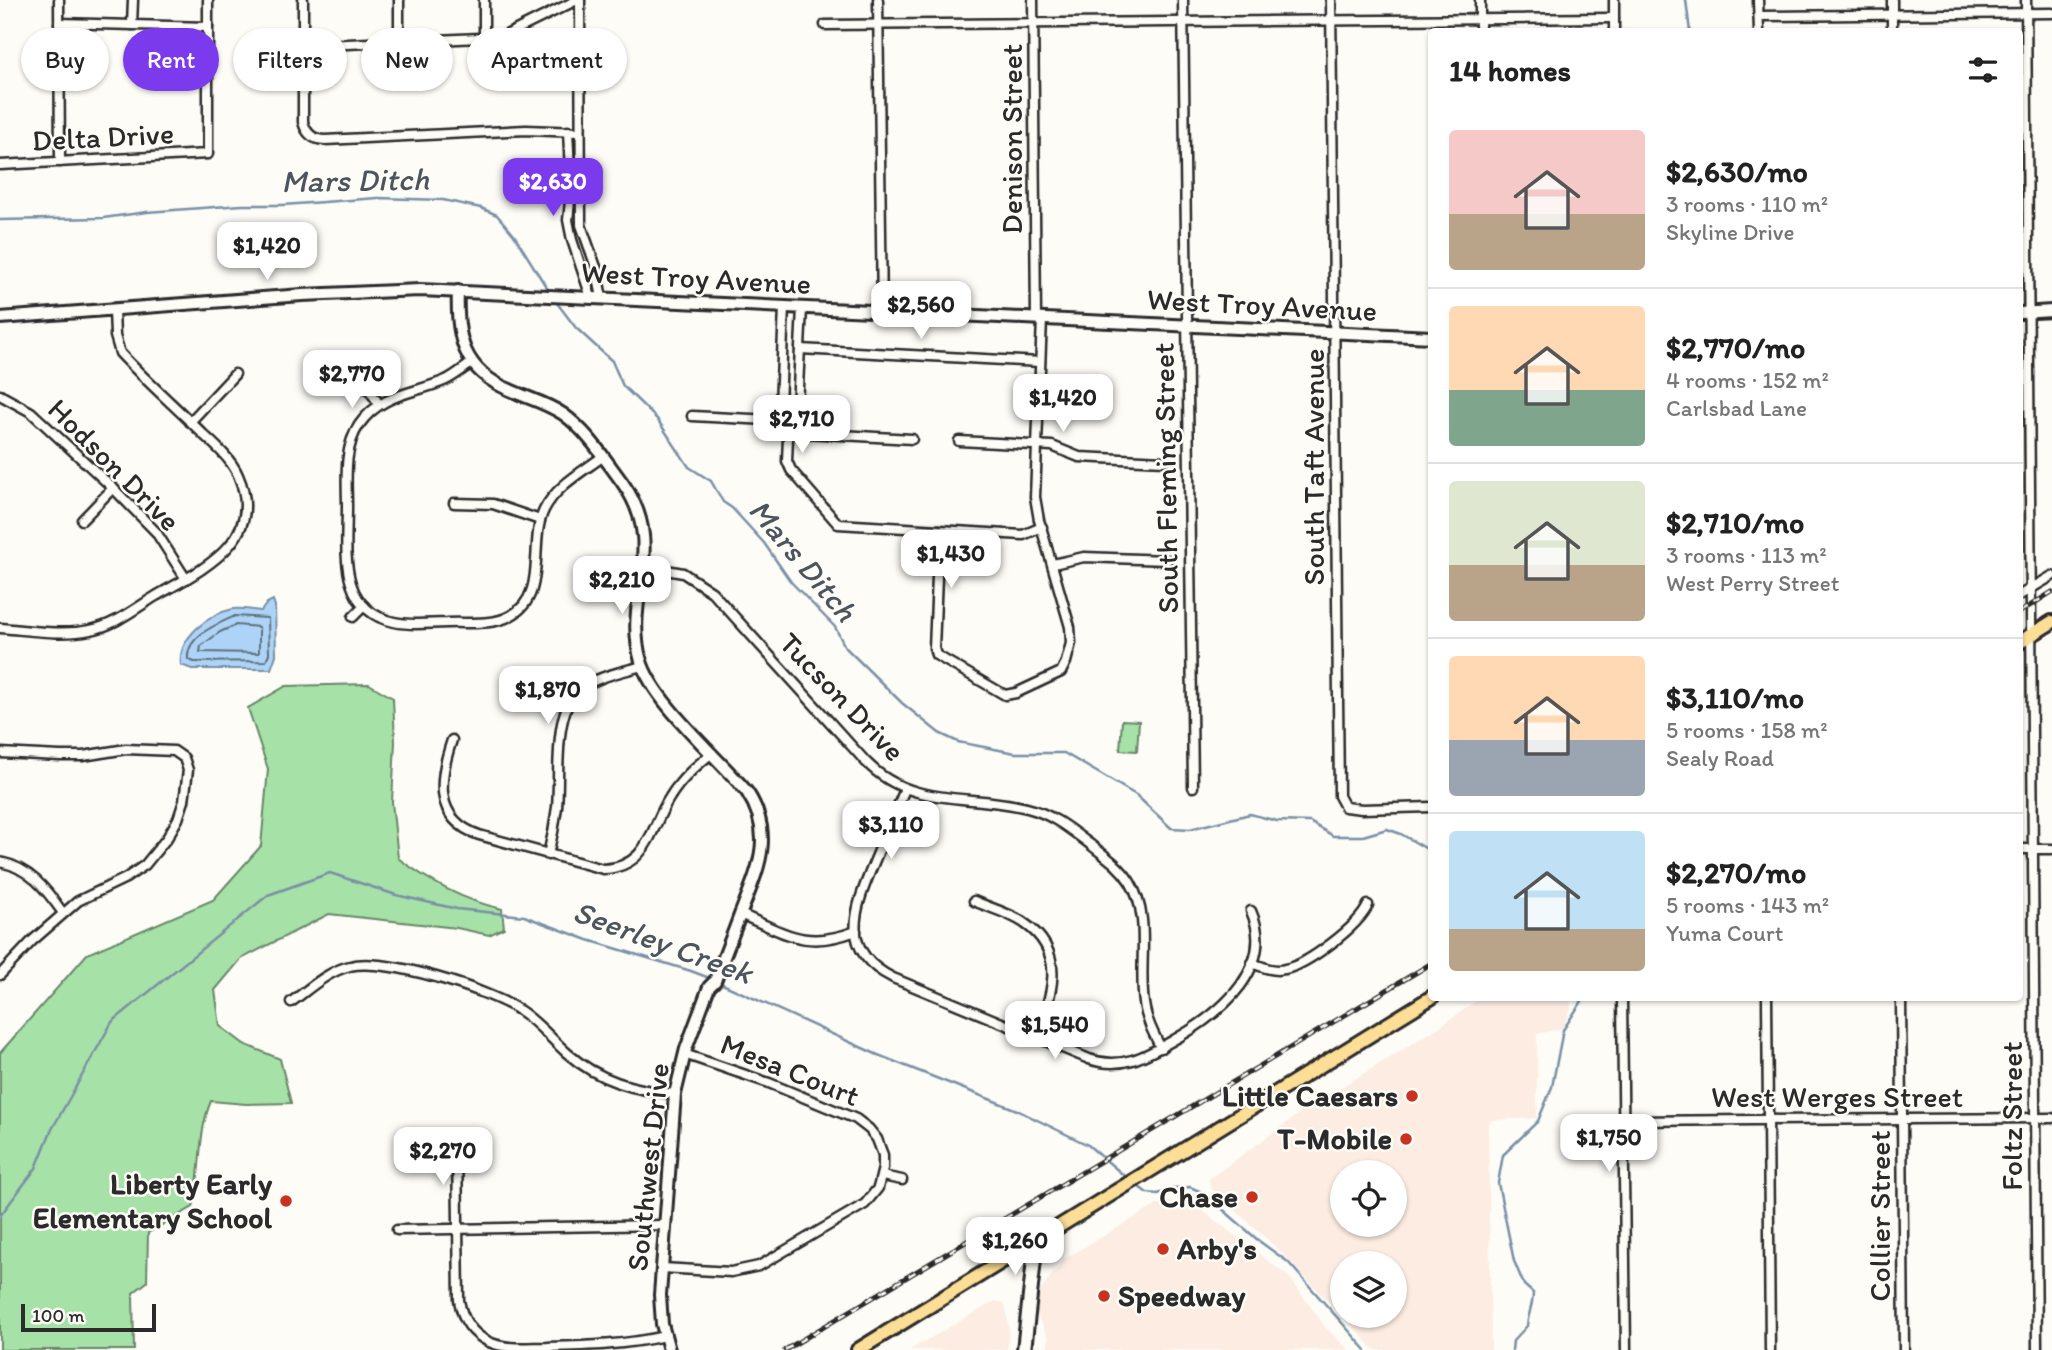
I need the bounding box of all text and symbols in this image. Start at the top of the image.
chip: Buy [21,28,109,91]
chip: Rent [123,28,219,91]
chip: Filters [233,28,347,91]
chip: New [361,28,453,91]
chip: Apartment [467,28,627,91]
street label: Denison Street [993,44,1030,234]
icon: filters [1964,51,2002,89]
text: 14 homes [1449,52,1571,89]
street label: Delta Drive [31,114,175,159]
text: $2,630/mo [1666,153,1808,190]
pin: $2,630 [496,158,610,218]
icon: home [1505,158,1589,242]
water label: Mars Ditch [281,160,430,200]
text: $2,630 [519,167,587,195]
text: 3 rooms · 110 m² [1666,190,1828,218]
text: Skyline Drive [1666,218,1794,246]
pin: $1,420 [210,222,324,282]
text: $1,420 [233,231,301,259]
street label: West Troy Avenue [580,253,812,302]
street label: West Troy Avenue [1146,280,1378,329]
pin: $2,560 [864,282,978,341]
text: $2,560 [887,290,955,318]
text: $2,770/mo [1666,329,1805,366]
icon: home [1505,334,1589,418]
street label: South Fleming Street [1145,342,1186,614]
street label: South Taft Avenue [1295,349,1332,585]
pin: $2,770 [295,350,409,410]
text: $2,770 [319,359,385,387]
text: 4 rooms · 152 m² [1666,366,1829,394]
pin: $1,420 [1006,374,1120,434]
text: $1,420 [1029,383,1097,411]
street label: Hodson Drive [40,391,188,539]
text: Carlsbad Lane [1666,394,1807,422]
pin: $2,710 [745,396,859,455]
text: $2,710 [769,404,835,432]
water label: Mars Ditch [741,491,865,629]
text: $2,710/mo [1666,504,1804,541]
icon: home [1505,509,1589,593]
pin: $1,430 [894,530,1008,590]
text: $1,430 [917,539,985,567]
text: 3 rooms · 113 m² [1666,541,1827,569]
pin: $2,210 [565,556,679,616]
text: $2,210 [589,565,655,593]
text: West Perry Street [1666,569,1839,597]
street label: Tucson Drive [772,624,913,769]
pin: $1,870 [491,666,605,726]
text: $1,870 [515,675,581,703]
text: $3,110/mo [1666,679,1804,716]
icon: home [1505,684,1589,768]
text: 5 rooms · 158 m² [1666,716,1828,744]
text: Sealy Road [1666,744,1774,772]
pin: $3,110 [834,802,948,861]
text: $3,110 [858,810,924,838]
text: $2,270/mo [1666,854,1806,891]
icon: home [1505,859,1589,943]
text: 5 rooms · 143 m² [1666,891,1829,919]
water label: Seerley Creek [568,892,759,993]
text: Yuma Court [1666,919,1783,947]
pin: $1,540 [998,1002,1112,1061]
text: $1,540 [1021,1010,1089,1038]
street label: Mesa Court [715,1025,865,1114]
street label: Foltz Street [1993,1041,2030,1191]
street label: Southwest Drive [618,1061,677,1273]
place label: Little Caesars [1222,1077,1398,1114]
street label: West Werges Street [1711,1078,1963,1115]
marker: Little Caesars [1404,1088,1420,1104]
pin: $1,750 [1552,1114,1666,1174]
place label: T-Mobile [1276,1120,1392,1157]
text: $1,750 [1576,1123,1642,1151]
pin: $2,270 [386,1128,500,1187]
street label: Collier Street [1861,1130,1898,1302]
marker: T-Mobile [1398,1131,1414,1147]
text: $2,270 [410,1136,476,1164]
map controls [1330,1160,1407,1328]
button: locate [1330,1160,1407,1237]
place label: Liberty Early Elementary School [33,1165,273,1236]
place label: Chase [1159,1178,1238,1215]
marker: Chase [1244,1189,1260,1205]
marker: Liberty Early Elementary School [278,1193,294,1209]
pin: $1,260 [958,1218,1072,1277]
text: $1,260 [982,1226,1048,1254]
place label: Arby's [1176,1230,1257,1267]
marker: Arby's [1155,1241,1171,1257]
button: layers [1330,1251,1407,1328]
place label: Speedway [1118,1277,1246,1314]
marker: Speedway [1096,1288,1112,1304]
scale bar [21,1301,156,1333]
text: 100 m [32,1304,84,1327]

